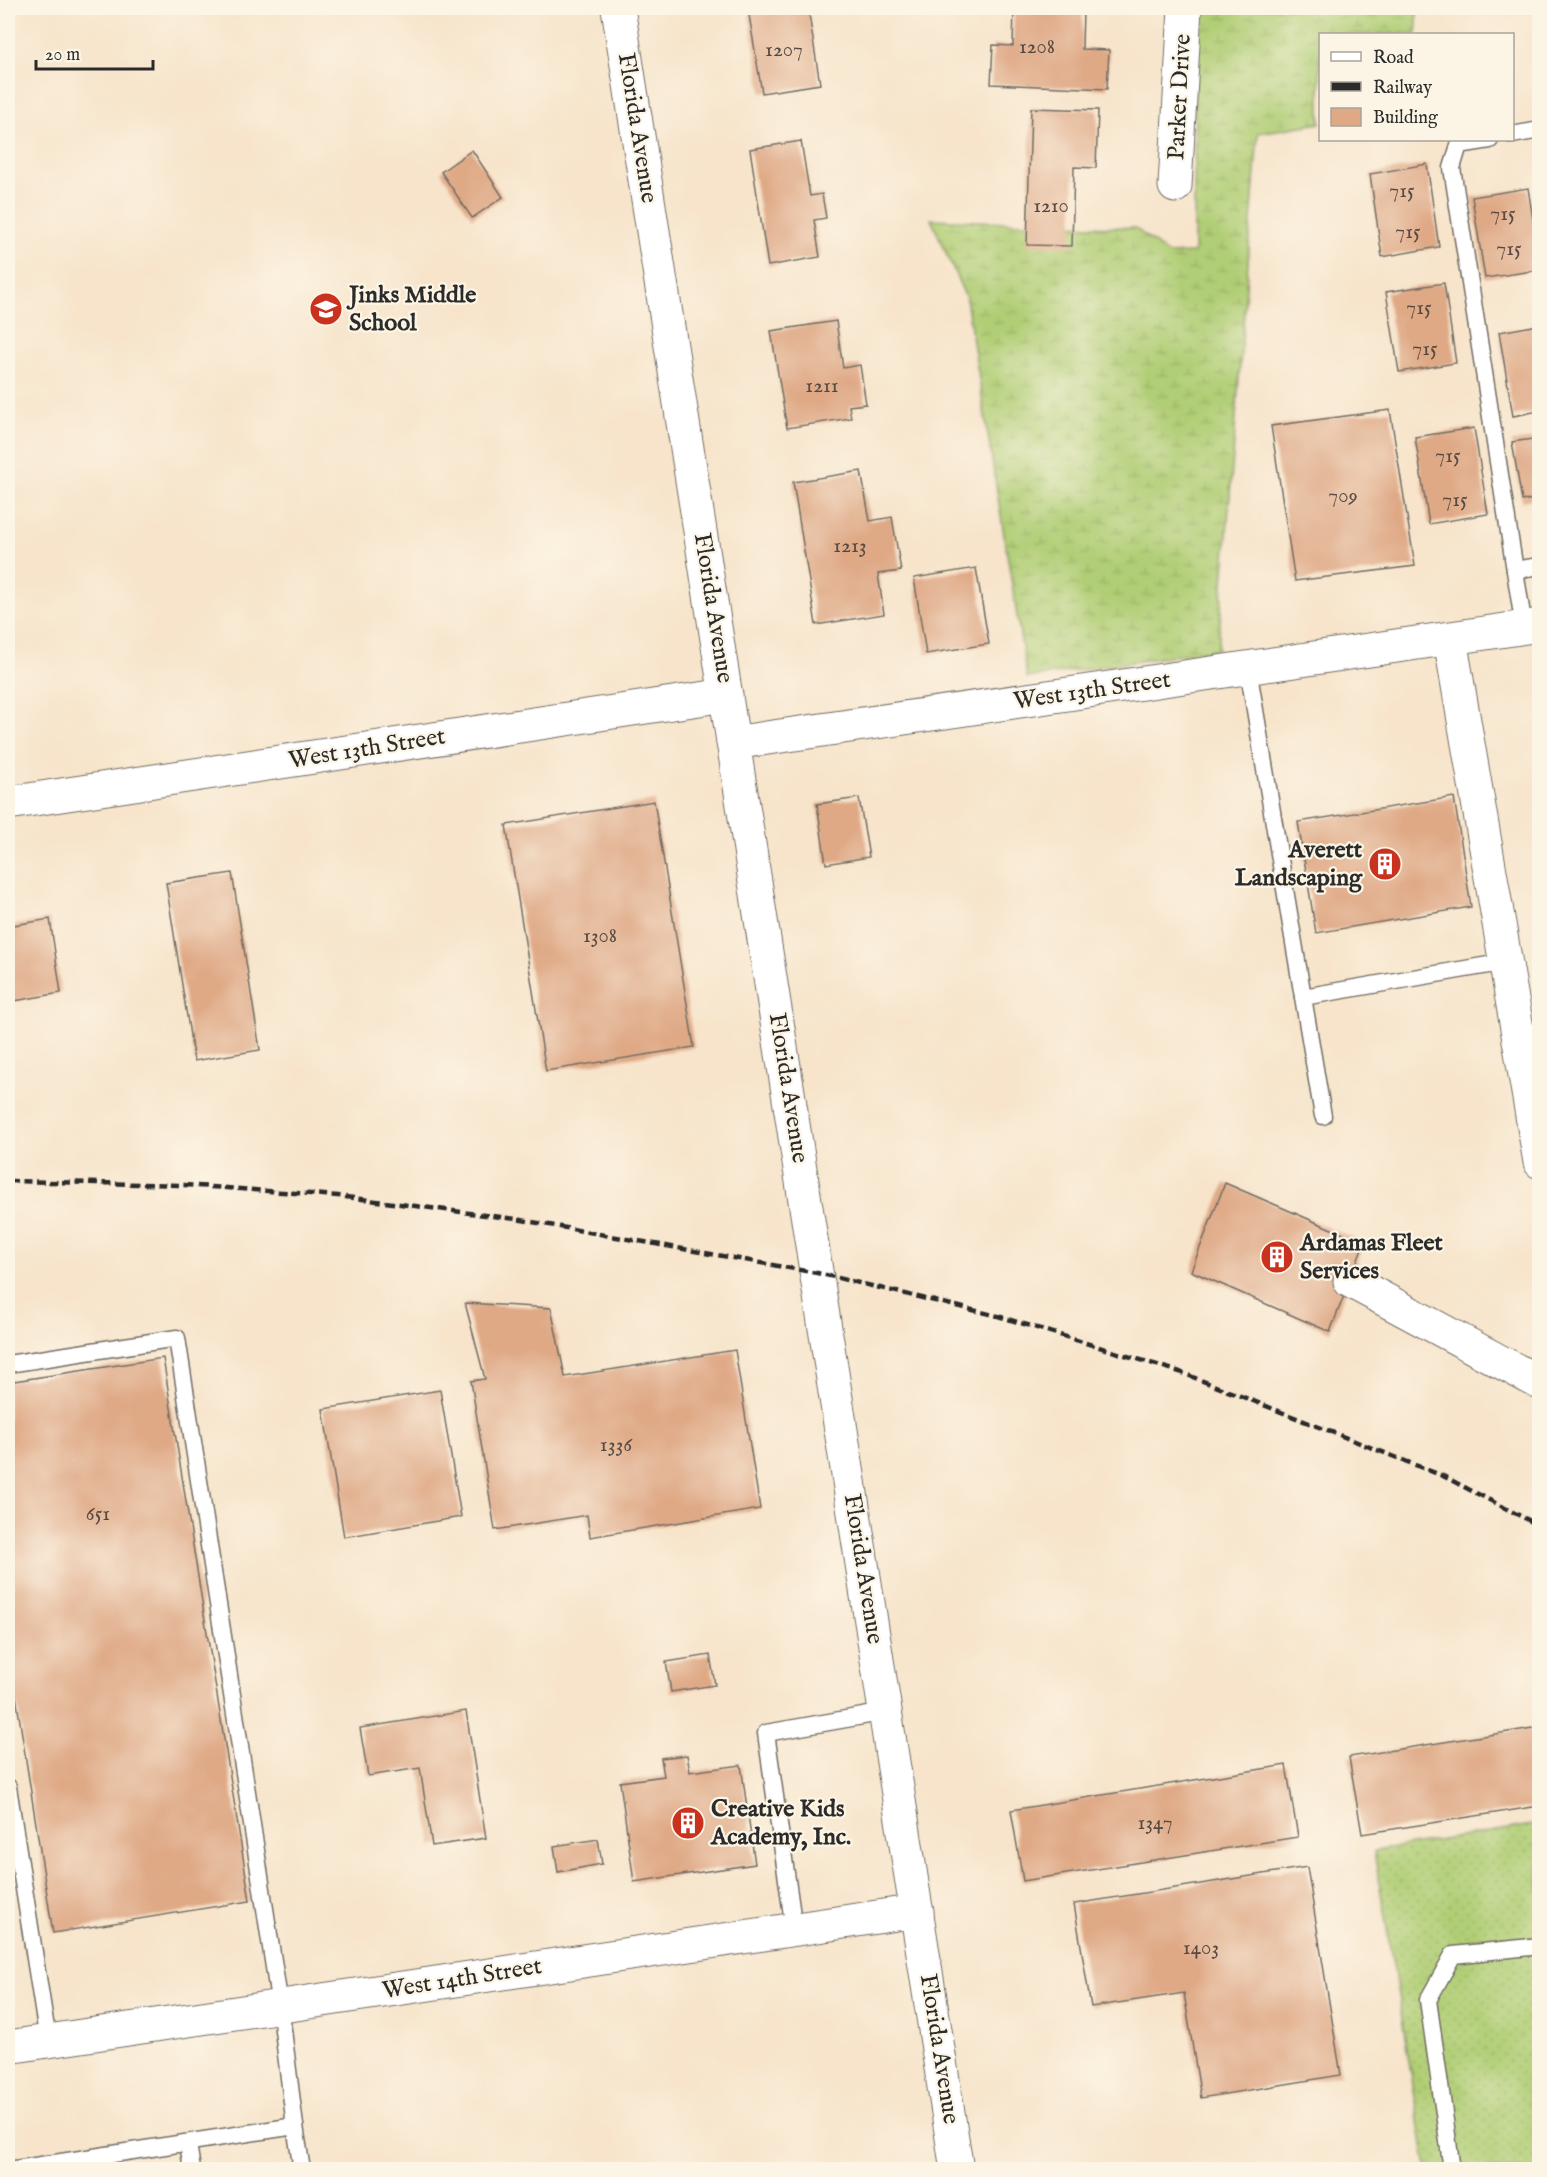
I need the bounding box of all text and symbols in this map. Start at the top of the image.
scale bar [36,33,153,71]
street label: Parker Drive [1161,33,1199,161]
legend [1319,33,1514,141]
house number: 1208 [1019,34,1055,61]
house number: 1207 [765,37,803,64]
text: 20 m [45,44,80,67]
text: Road [1373,47,1414,70]
street label: Florida Avenue [610,51,664,205]
text: Railway [1373,77,1432,100]
text: Building [1373,107,1438,130]
house number: 715 [1389,178,1415,205]
house number: 1210 [1033,193,1069,220]
house number: 715 [1490,201,1516,228]
house number: 715 [1395,219,1421,246]
house number: 715 [1496,236,1522,263]
place label: Jinks Middle School [346,280,476,339]
school or university icon: Jinks Middle School [308,291,344,327]
house number: 715 [1406,295,1432,322]
house number: 715 [1412,336,1438,363]
house number: 1211 [805,373,839,400]
house number: 715 [1435,443,1461,470]
house number: 709 [1328,483,1358,510]
house number: 715 [1442,487,1468,514]
street label: Florida Avenue [686,531,740,685]
house number: 1213 [833,533,867,560]
street label: West 13th Street [1011,665,1173,717]
street label: West 13th Street [286,721,448,777]
place label: Averett Landscaping [1235,835,1363,894]
building icon: Averett Landscaping [1367,846,1403,882]
house number: 1308 [583,923,617,950]
street label: Florida Avenue [761,1011,815,1165]
place label: Ardamas Fleet Services [1299,1228,1444,1287]
building icon: Ardamas Fleet Services [1259,1239,1295,1275]
house number: 1336 [600,1432,633,1459]
street label: Florida Avenue [836,1492,890,1646]
house number: 651 [86,1501,110,1528]
place label: Creative Kids Academy, Inc. [710,1794,851,1853]
building icon: Creative Kids Academy, Inc. [670,1805,706,1841]
house number: 1347 [1137,1810,1173,1837]
house number: 1403 [1183,1935,1219,1962]
street label: West 14th Street [380,1951,544,2007]
street label: Florida Avenue [912,1972,966,2126]

